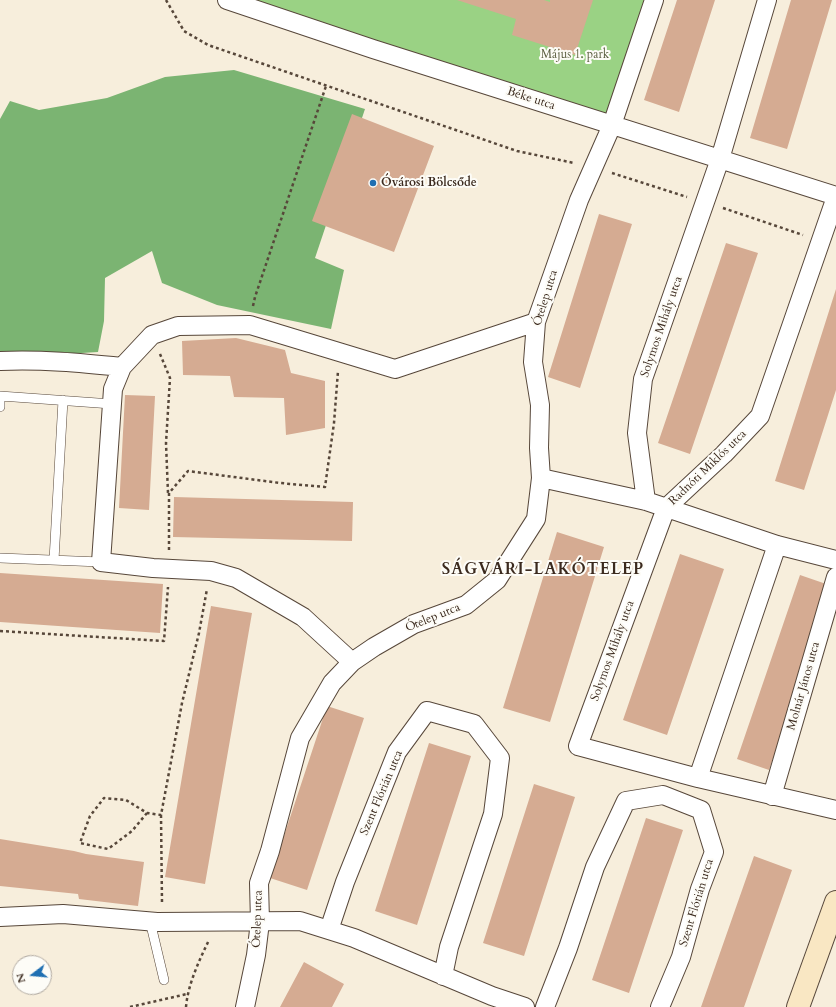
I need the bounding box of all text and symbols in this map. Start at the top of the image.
park label: Május 1. park [541,48,609,62]
street label: Béke utca [505,84,557,114]
place label: Óvárosi Bölcsőde [381,176,477,190]
marker: Óvárosi Bölcsőde [368,178,378,188]
street label: Ótelep utca [531,268,561,328]
street label: Solymos Mihály utca [638,275,686,379]
street label: Radnóti Miklós utca [666,427,750,509]
district label: SÁGVÁRI-LAKÓTELEP [442,560,644,580]
street label: Solymos Mihály utca [588,599,638,703]
street label: Ótelep utca [404,601,462,635]
street label: Molnár János utca [785,640,823,732]
street label: Szent Flórián utca [358,748,406,838]
street label: Szent Flórián utca [677,857,717,949]
street label: Ótelep utca [250,890,266,948]
north arrow [12,955,52,995]
text: N [12,972,29,985]

